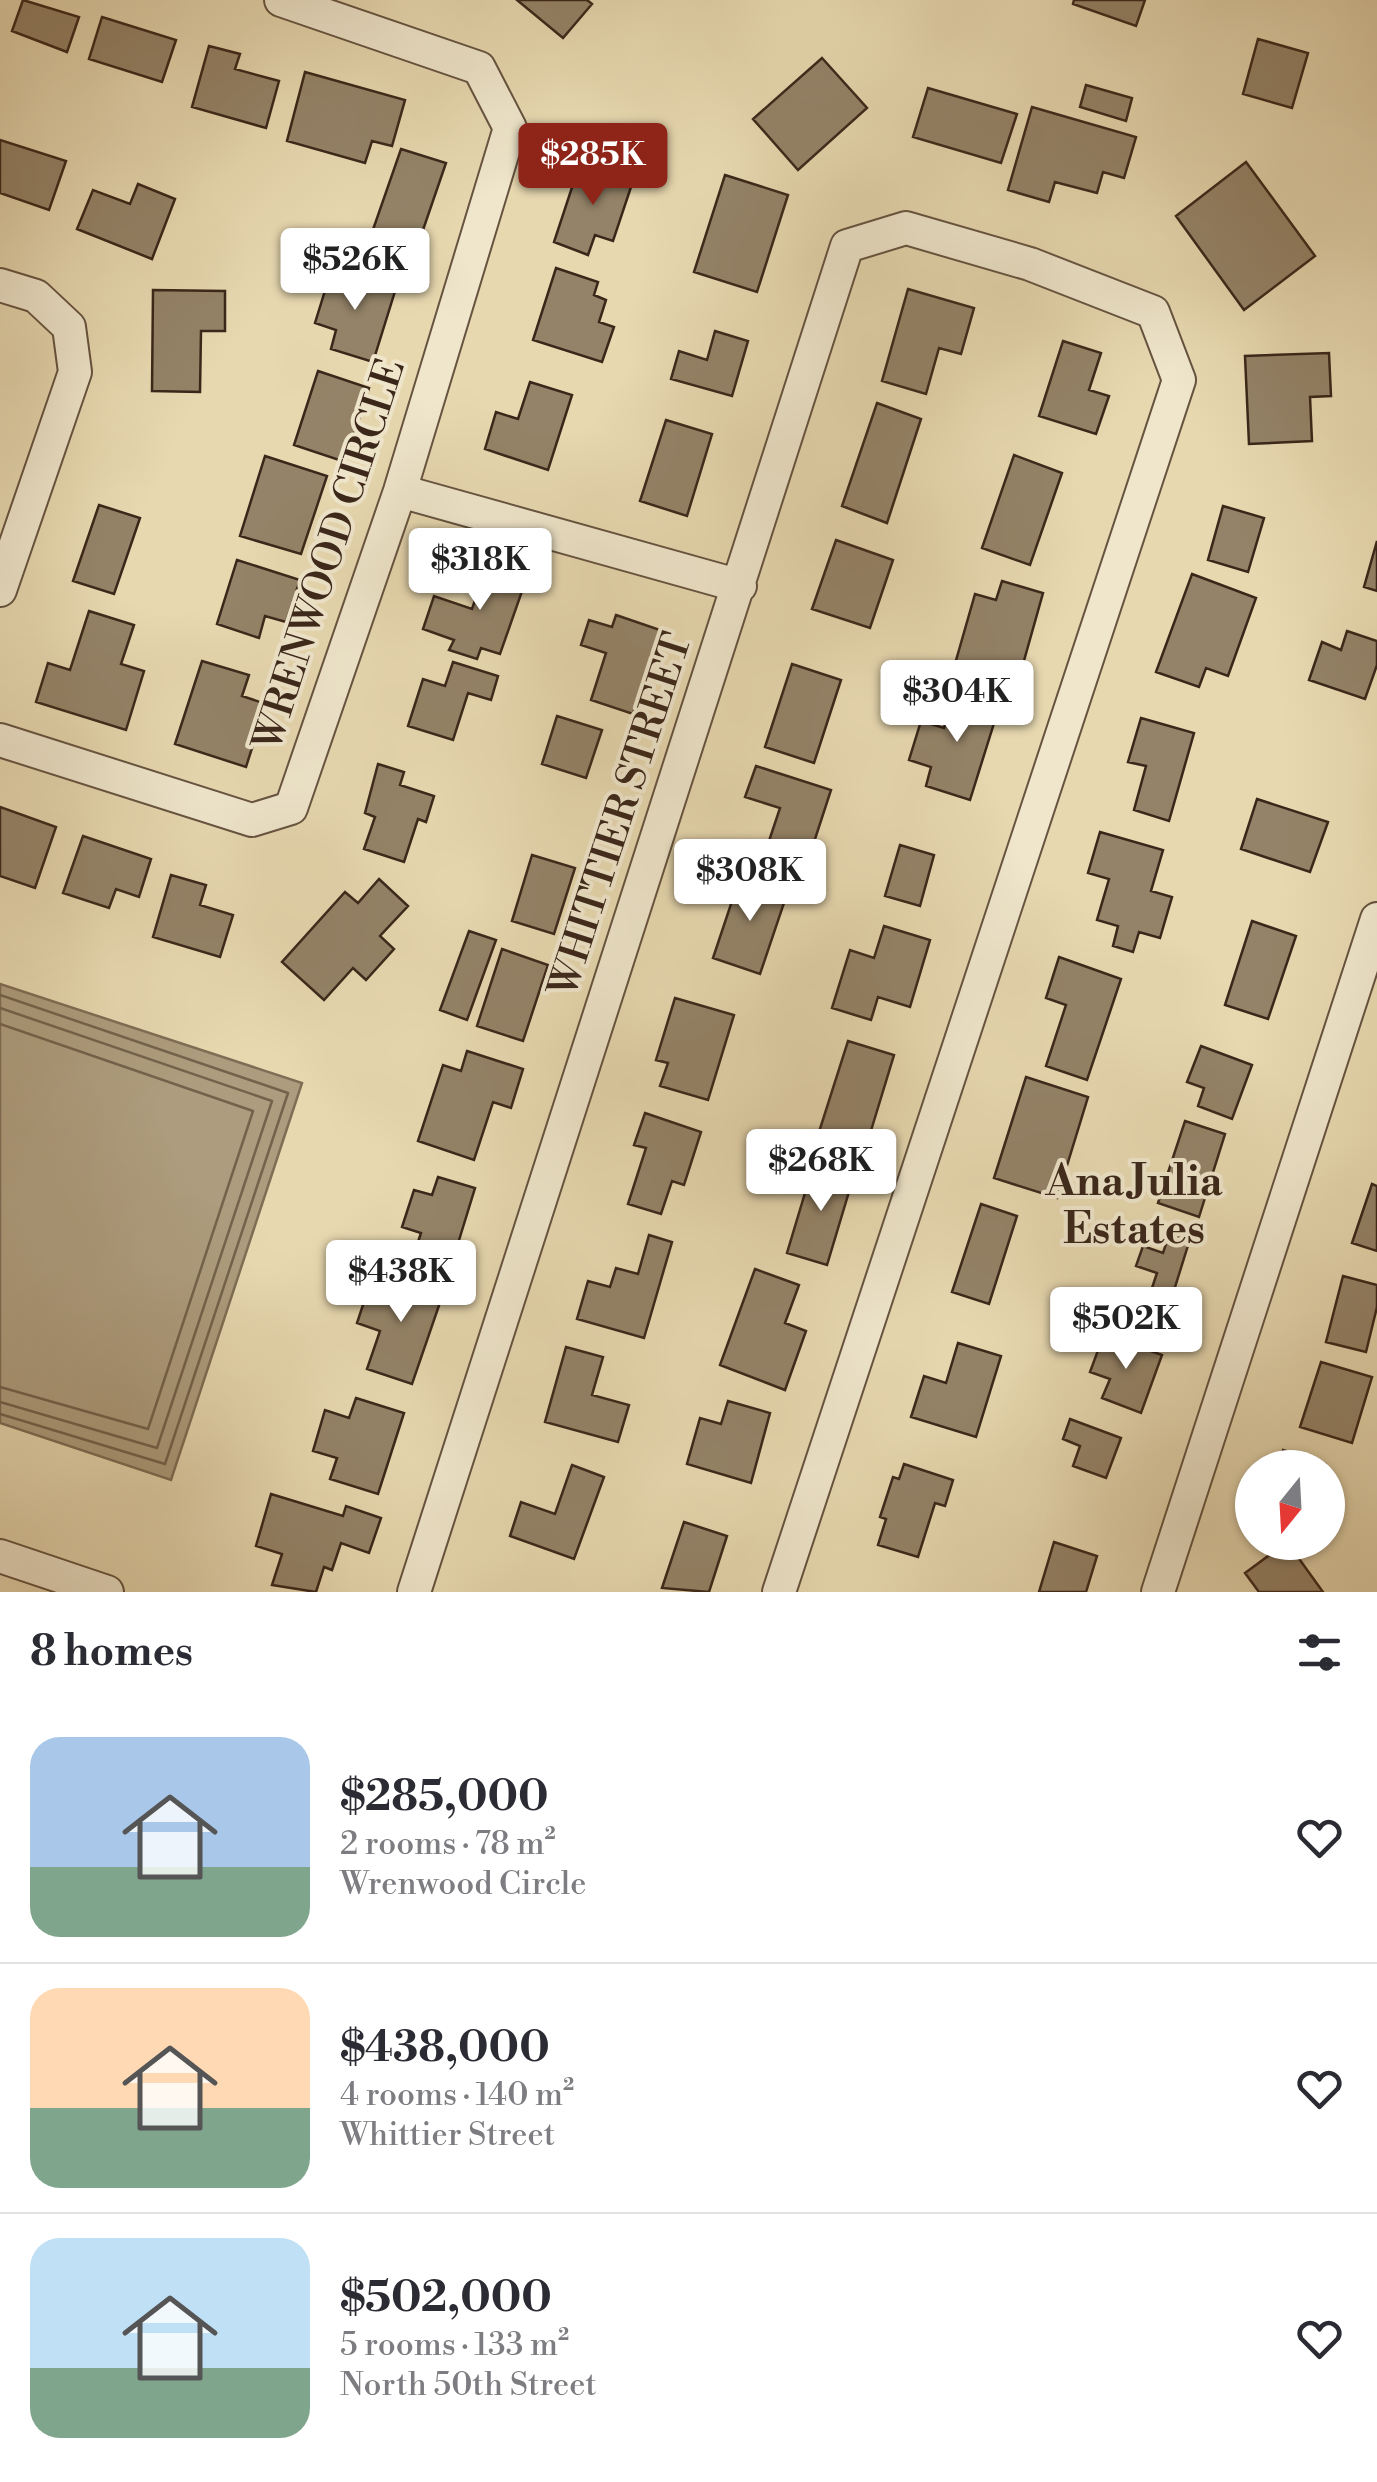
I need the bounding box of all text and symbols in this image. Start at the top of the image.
pin: $285K [523,123,663,208]
text: $285K [540,135,646,175]
pin: $526K [285,228,425,313]
text: $526K [303,240,407,280]
street label: WRENWOOD CIRCLE [242,353,417,759]
pin: $318K [410,528,550,613]
text: $318K [431,540,529,580]
street label: WHITTIER STREET [538,627,703,1005]
pin: $304K [887,660,1027,745]
text: $304K [903,672,1011,712]
pin: $308K [680,839,820,924]
text: $308K [696,851,804,891]
pin: $268K [751,1129,891,1214]
text: $268K [768,1141,874,1181]
district label: Ana Julia Estates [1044,1156,1223,1257]
pin: $438K [331,1240,471,1325]
text: $438K [348,1252,454,1292]
pin: $502K [1056,1287,1196,1372]
text: $502K [1072,1299,1180,1339]
north arrow [1235,1450,1345,1560]
map controls [1235,1450,1345,1560]
icon: filters [1292,1625,1347,1680]
text: 8 homes [30,1626,193,1679]
text: $285,000 [340,1771,549,1824]
icon: home [110,1777,230,1897]
icon: heart [1292,1810,1347,1865]
text: 2 rooms · 78 m² [340,1824,556,1864]
text: Wrenwood Circle [340,1864,587,1904]
text: $438,000 [340,2022,550,2075]
icon: home [110,2028,230,2148]
icon: heart [1292,2061,1347,2116]
text: 4 rooms · 140 m² [340,2075,574,2115]
text: Whittier Street [340,2115,555,2155]
text: $502,000 [340,2272,552,2325]
icon: home [110,2278,230,2398]
icon: heart [1292,2311,1347,2366]
text: 5 rooms · 133 m² [340,2325,569,2365]
text: North 50th Street [340,2365,597,2405]

